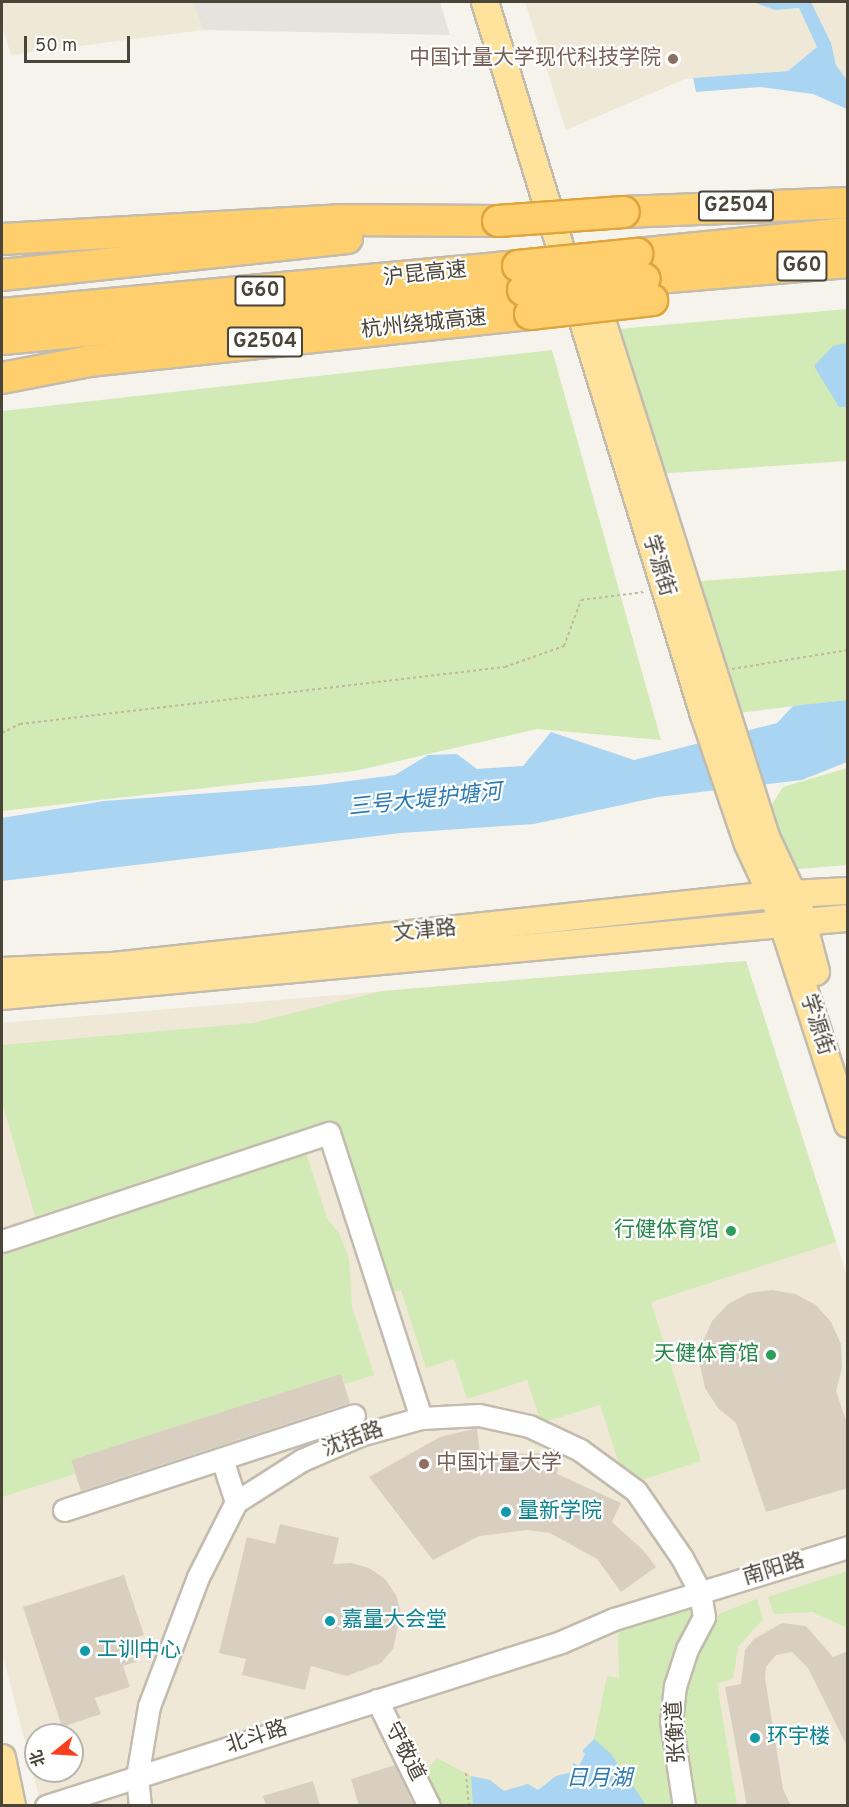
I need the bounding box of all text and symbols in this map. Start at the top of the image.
scale bar [27,24,134,62]
text: 50 m [35,35,77,58]
place label: 中国计量大学现代科技学院 [409,46,661,72]
marker: 中国计量大学现代科技学院 [666,52,680,66]
road number: G2504 [697,189,775,223]
road number: G60 [775,249,829,283]
street label: 沪昆高速 [382,258,468,292]
road number: G60 [233,274,287,308]
street label: 杭州绕城高速 [360,306,488,344]
road number: G2504 [226,325,304,359]
street label: 学源街 [637,532,679,600]
water label: 三号大堤护塘河 [347,780,503,822]
street label: 文津路 [392,916,458,948]
street label: 学源街 [794,991,838,1059]
place label: 行健体育馆 [614,1218,719,1244]
marker: 行健体育馆 [724,1224,738,1238]
place label: 天健体育馆 [654,1342,759,1368]
marker: 天健体育馆 [764,1348,778,1362]
street label: 沈括路 [319,1417,387,1463]
place label: 中国计量大学 [436,1451,562,1477]
marker: 中国计量大学 [417,1457,431,1471]
place label: 量新学院 [518,1499,602,1525]
marker: 量新学院 [499,1505,513,1519]
street label: 南阳路 [740,1549,808,1591]
place label: 嘉量大会堂 [342,1608,447,1634]
marker: 嘉量大会堂 [323,1614,337,1628]
place label: 工训中心 [97,1638,181,1664]
marker: 工训中心 [78,1644,92,1658]
street label: 张衡道 [663,1700,691,1764]
street label: 北斗路 [223,1716,291,1760]
street label: 守敬道 [378,1718,430,1786]
north arrow [24,1723,84,1783]
place label: 环宇楼 [767,1725,830,1751]
marker: 环宇楼 [748,1731,762,1745]
text: 北 [27,1747,51,1769]
water label: 日月湖 [566,1767,632,1793]

